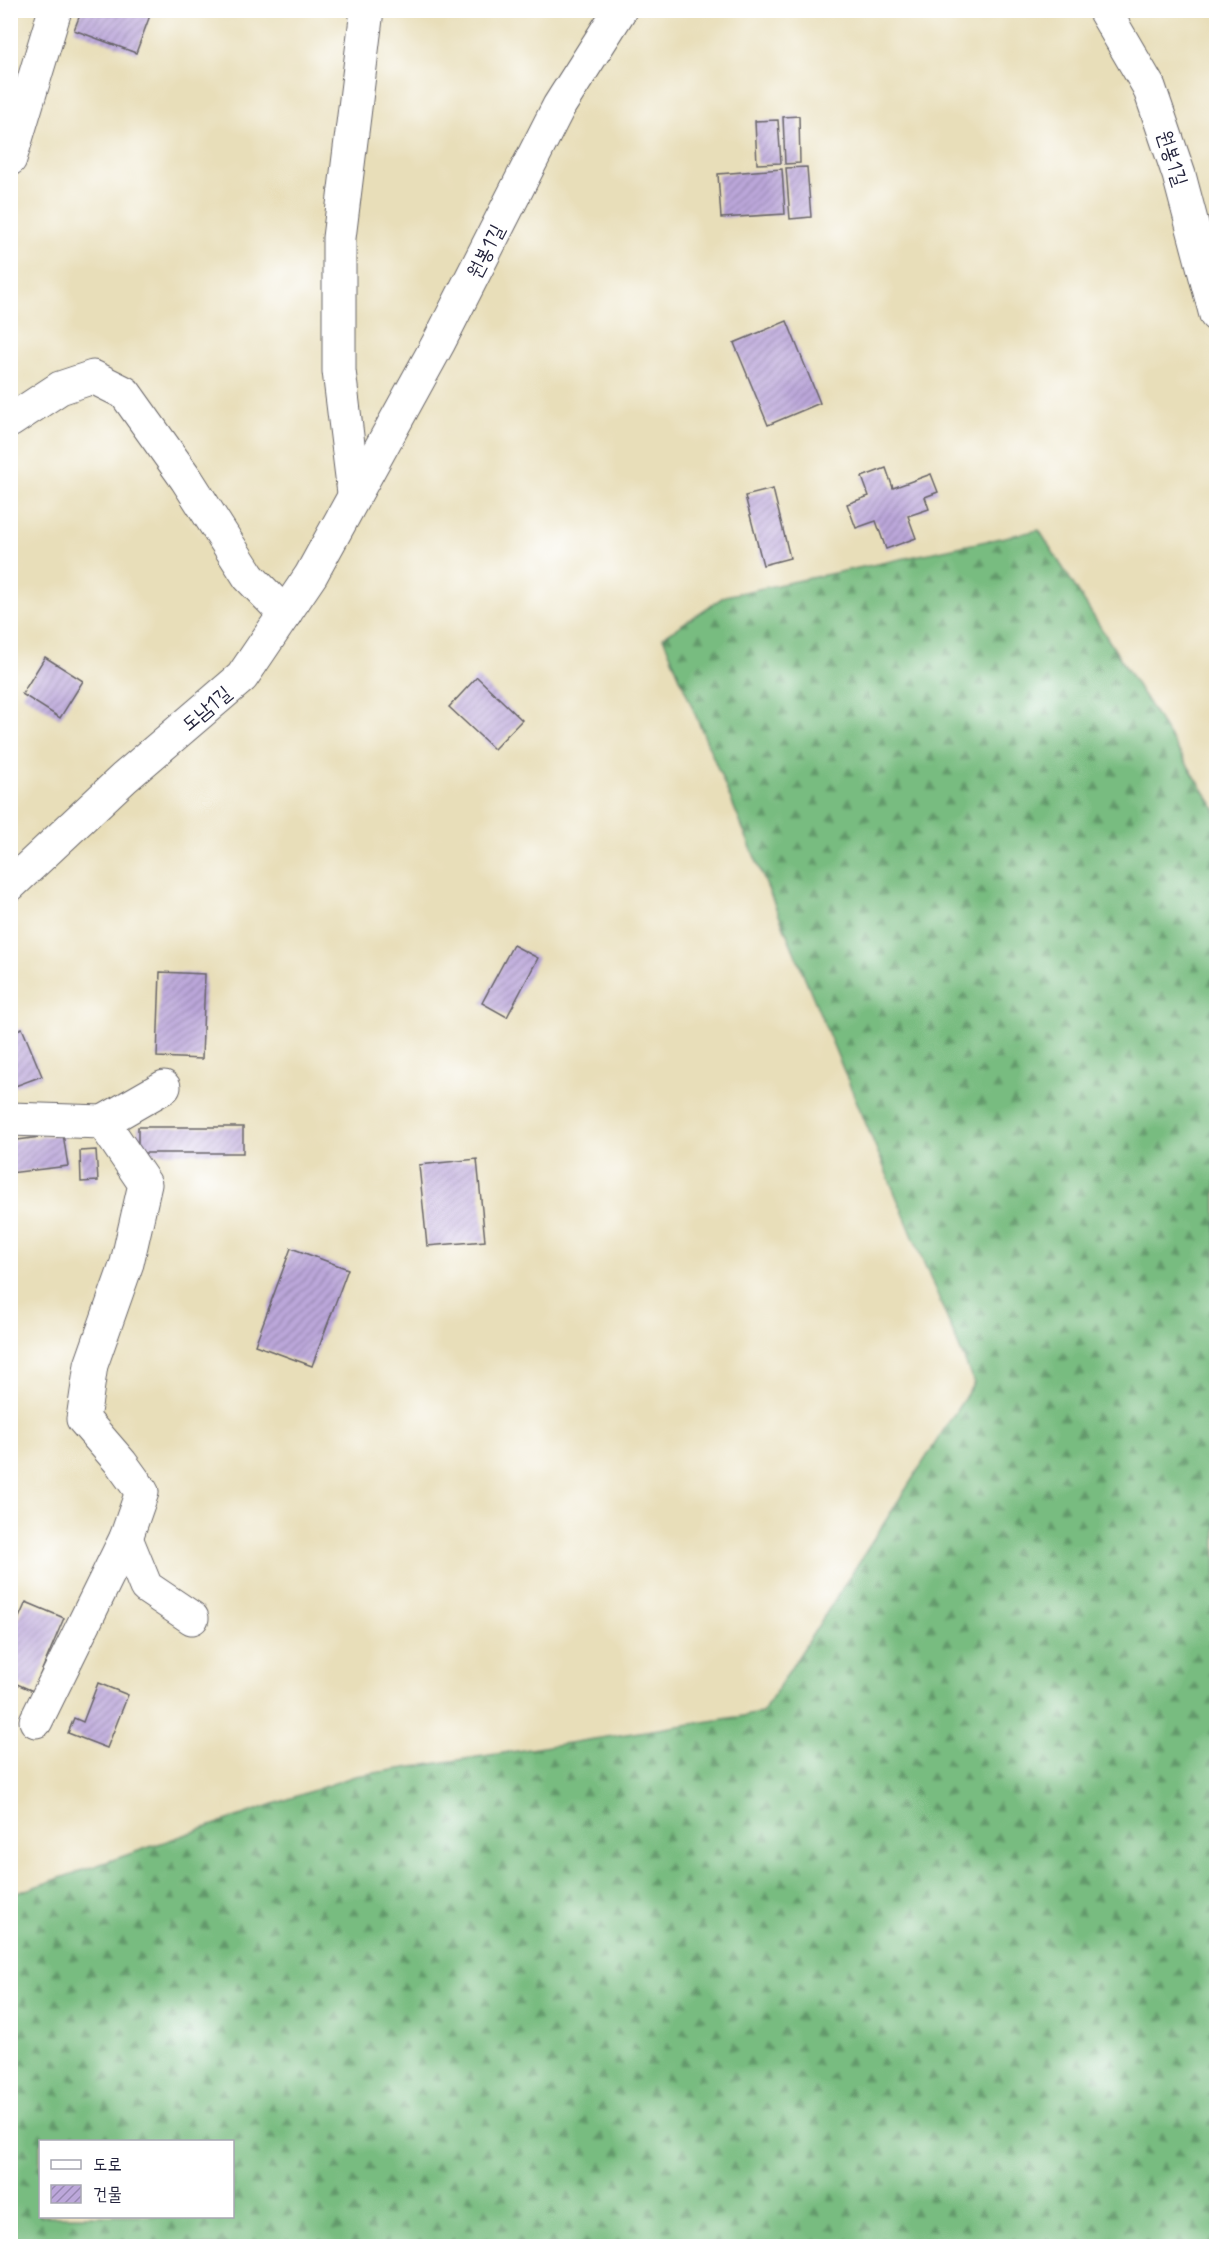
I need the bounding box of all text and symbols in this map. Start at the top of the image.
street label: 원봉1길 [1150,127,1193,190]
street label: 원봉1길 [461,220,511,283]
street label: 도남1길 [176,680,238,738]
legend [39,2140,234,2218]
text: 도로 [93,2153,122,2177]
text: 건물 [93,2183,122,2207]

